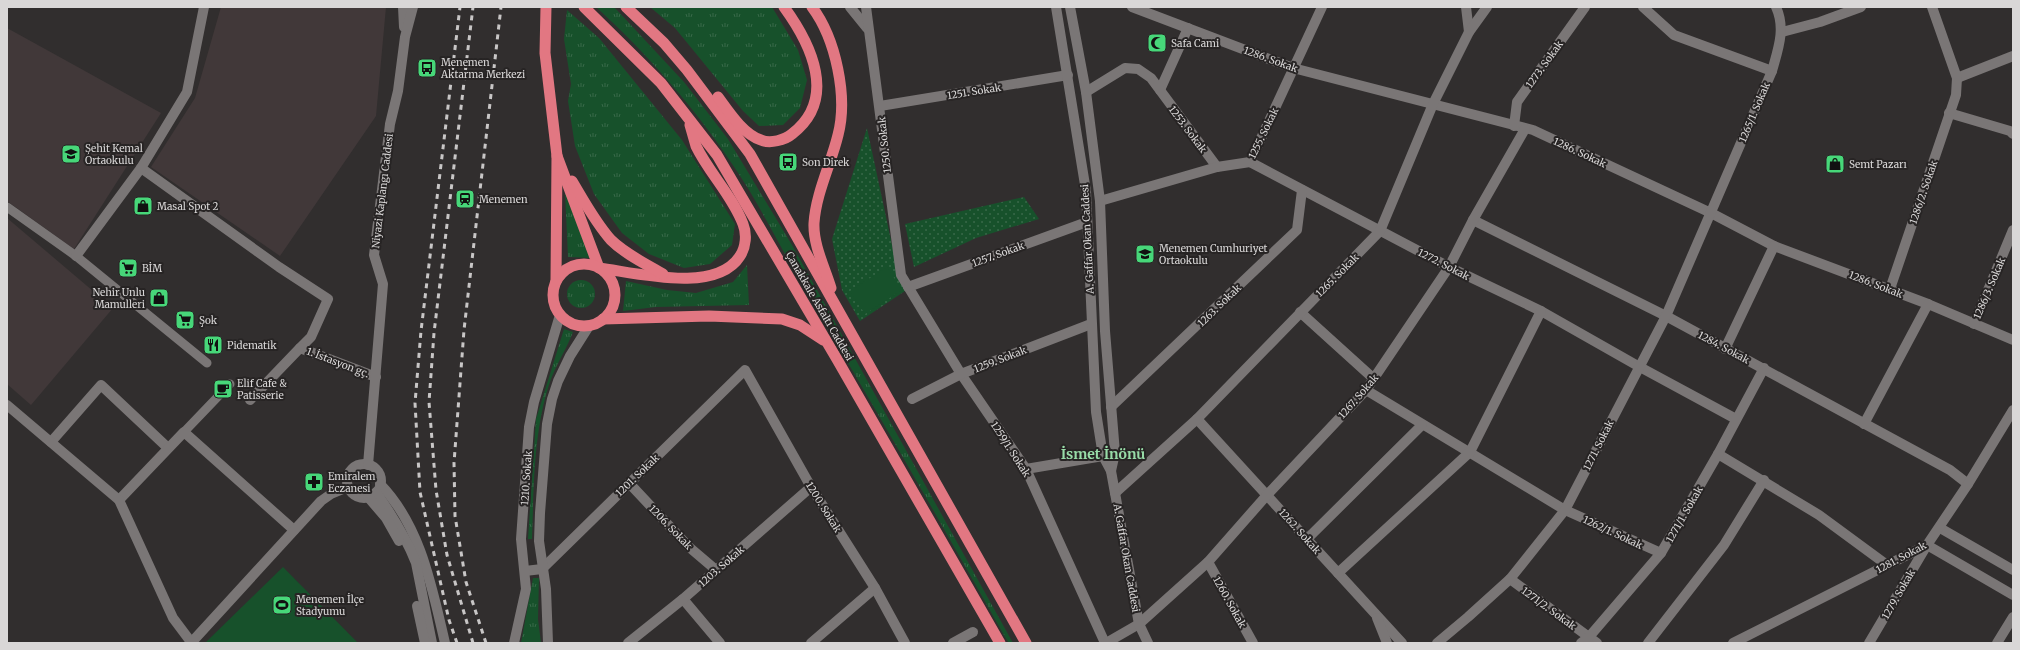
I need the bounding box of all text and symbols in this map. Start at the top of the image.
mosque icon: Safa Cami [1146,32,1168,54]
place label: Safa Cami [1171,37,1219,50]
street label: 1273. Sokak [1523,37,1566,91]
street label: 1286. Sokak [1242,44,1300,76]
place label: Menemen Aktarma Merkezi [440,56,525,81]
bus stop icon: Menemen Aktarma Merkezi [416,57,438,79]
street label: 1265/1. Sokak [1736,80,1773,144]
street label: 1251. Sokak [946,81,1003,102]
street label: 1253. Sokak [1166,103,1210,156]
street label: 1255. Sokak [1245,105,1282,161]
street label: 1250. Sokak [875,116,894,174]
street label: Niyazi Kaplangı Caddesi [369,133,396,249]
street label: 1286. Sokak [1551,135,1609,171]
place label: Şehit Kemal Ortaokulu [85,142,143,167]
school or university icon: Şehit Kemal Ortaokulu [60,143,82,165]
bus stop icon: Son Direk [777,151,799,173]
shop icon: Semt Pazarı [1824,153,1846,175]
place label: Son Direk [802,156,850,169]
place label: Semt Pazarı [1849,158,1907,171]
street label: 1286/2. Sokak [1907,158,1941,226]
street label: A. Gaffar Okan Caddesi [1078,184,1097,295]
station icon: Menemen [454,188,476,210]
place label: Menemen [479,193,528,206]
shop icon: Masal Spot 2 [132,195,154,217]
place label: Masal Spot 2 [157,200,219,213]
street label: 1257. Sokak [970,239,1027,270]
place label: Menemen Cumhuriyet Ortaokulu [1159,242,1268,267]
school or university icon: Menemen Cumhuriyet Ortaokulu [1134,243,1156,265]
street label: 1272. Sokak [1416,246,1472,283]
street label: Çanakkale Asfaltı Caddesi [783,249,856,363]
street label: 1265. Sokak [1313,251,1362,300]
street label: 1286/3. Sokak [1971,255,2009,321]
supermarket icon: BİM [117,257,139,279]
place label: BİM [142,261,162,275]
street label: 1286. Sokak [1847,268,1905,301]
street label: 1263. Sokak [1195,281,1244,329]
place label: Nehir Unlu Mamulleri [92,286,145,311]
shop icon: Nehir Unlu Mamulleri [148,287,170,309]
supermarket icon: Şok [174,309,196,331]
place label: Şok [199,314,218,327]
street label: 1284. Sokak [1696,328,1752,367]
restaurant icon: Pidematik [202,334,224,356]
place label: Pidematik [227,339,277,352]
street label: 1259. Sokak [972,343,1029,375]
street label: 1. İstasyon gç. [305,344,371,380]
street label: 1267. Sokak [1336,371,1382,421]
place label: Elif Cafe & Patisserie [237,377,287,402]
cafe icon: Elif Cafe & Patisserie [212,378,234,400]
street label: 1271. Sokak [1580,417,1617,473]
street label: 1259/1. Sokak [988,419,1034,480]
district label: İsmet İnönü [1061,445,1145,463]
street label: 1210. Sokak [518,450,535,506]
street label: 1201. Sokak [613,451,662,499]
place label: Emiralem Eczanesi [328,470,376,495]
pharmacy icon: Emiralem Eczanesi [303,471,325,493]
street label: 1200. Sokak [803,479,845,536]
street label: 1271/1. Sokak [1663,483,1706,545]
street label: 1206. Sokak [646,502,696,553]
street label: A. Gaffar Okan Caddesi [1110,502,1142,613]
street label: 1262. Sokak [1276,506,1324,557]
street label: 1262/1. Sokak [1581,513,1645,552]
street label: 1281. Sokak [1874,538,1929,576]
street label: 1203. Sokak [696,543,747,590]
street label: 1279. Sokak [1879,566,1918,622]
street label: 1260. Sokak [1210,574,1249,631]
street label: 1271/2. Sokak [1519,584,1579,633]
place label: Menemen İlçe Stadyumu [296,592,364,618]
sports icon: Menemen İlçe Stadyumu [271,594,293,616]

